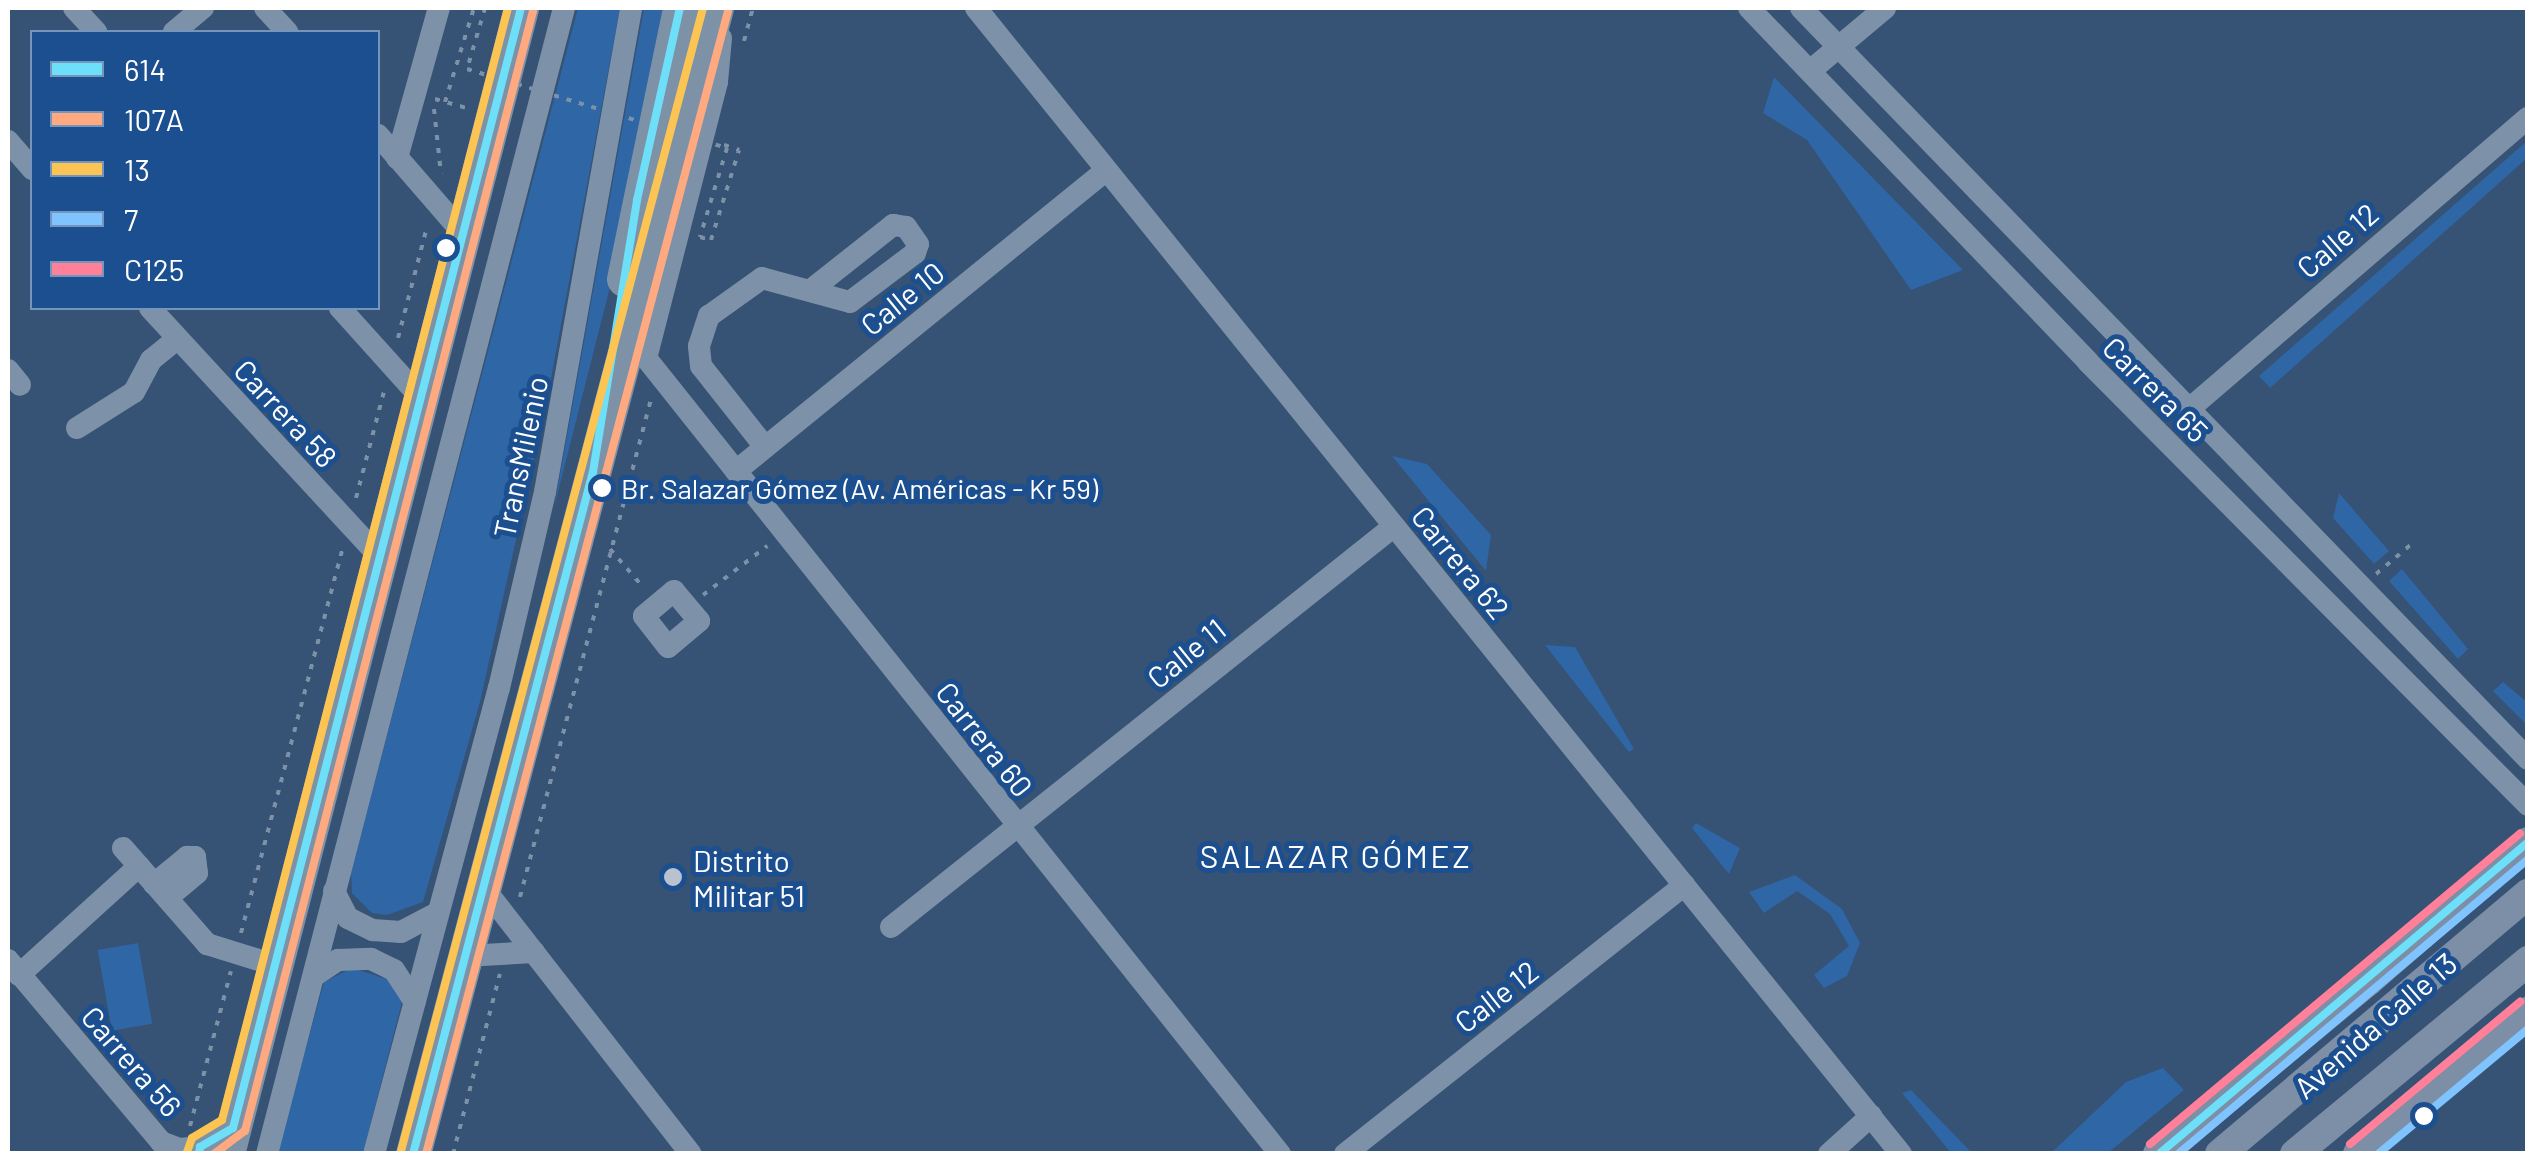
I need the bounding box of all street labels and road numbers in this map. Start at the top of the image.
street label: Calle 12 [2289,195,2385,285]
street label: Calle 10 [853,254,951,342]
street label: Carrera 65 [2096,329,2216,449]
street label: Carrera 58 [227,352,345,474]
street label: TransMilenio [485,373,555,541]
street label: Carrera 62 [1405,498,1517,626]
street label: Calle 11 [1140,611,1232,695]
street label: Carrera 60 [929,674,1041,804]
street label: Avenida Calle 13 [2286,945,2464,1105]
street label: Calle 12 [1447,952,1545,1040]
street label: Carrera 56 [74,999,190,1123]

